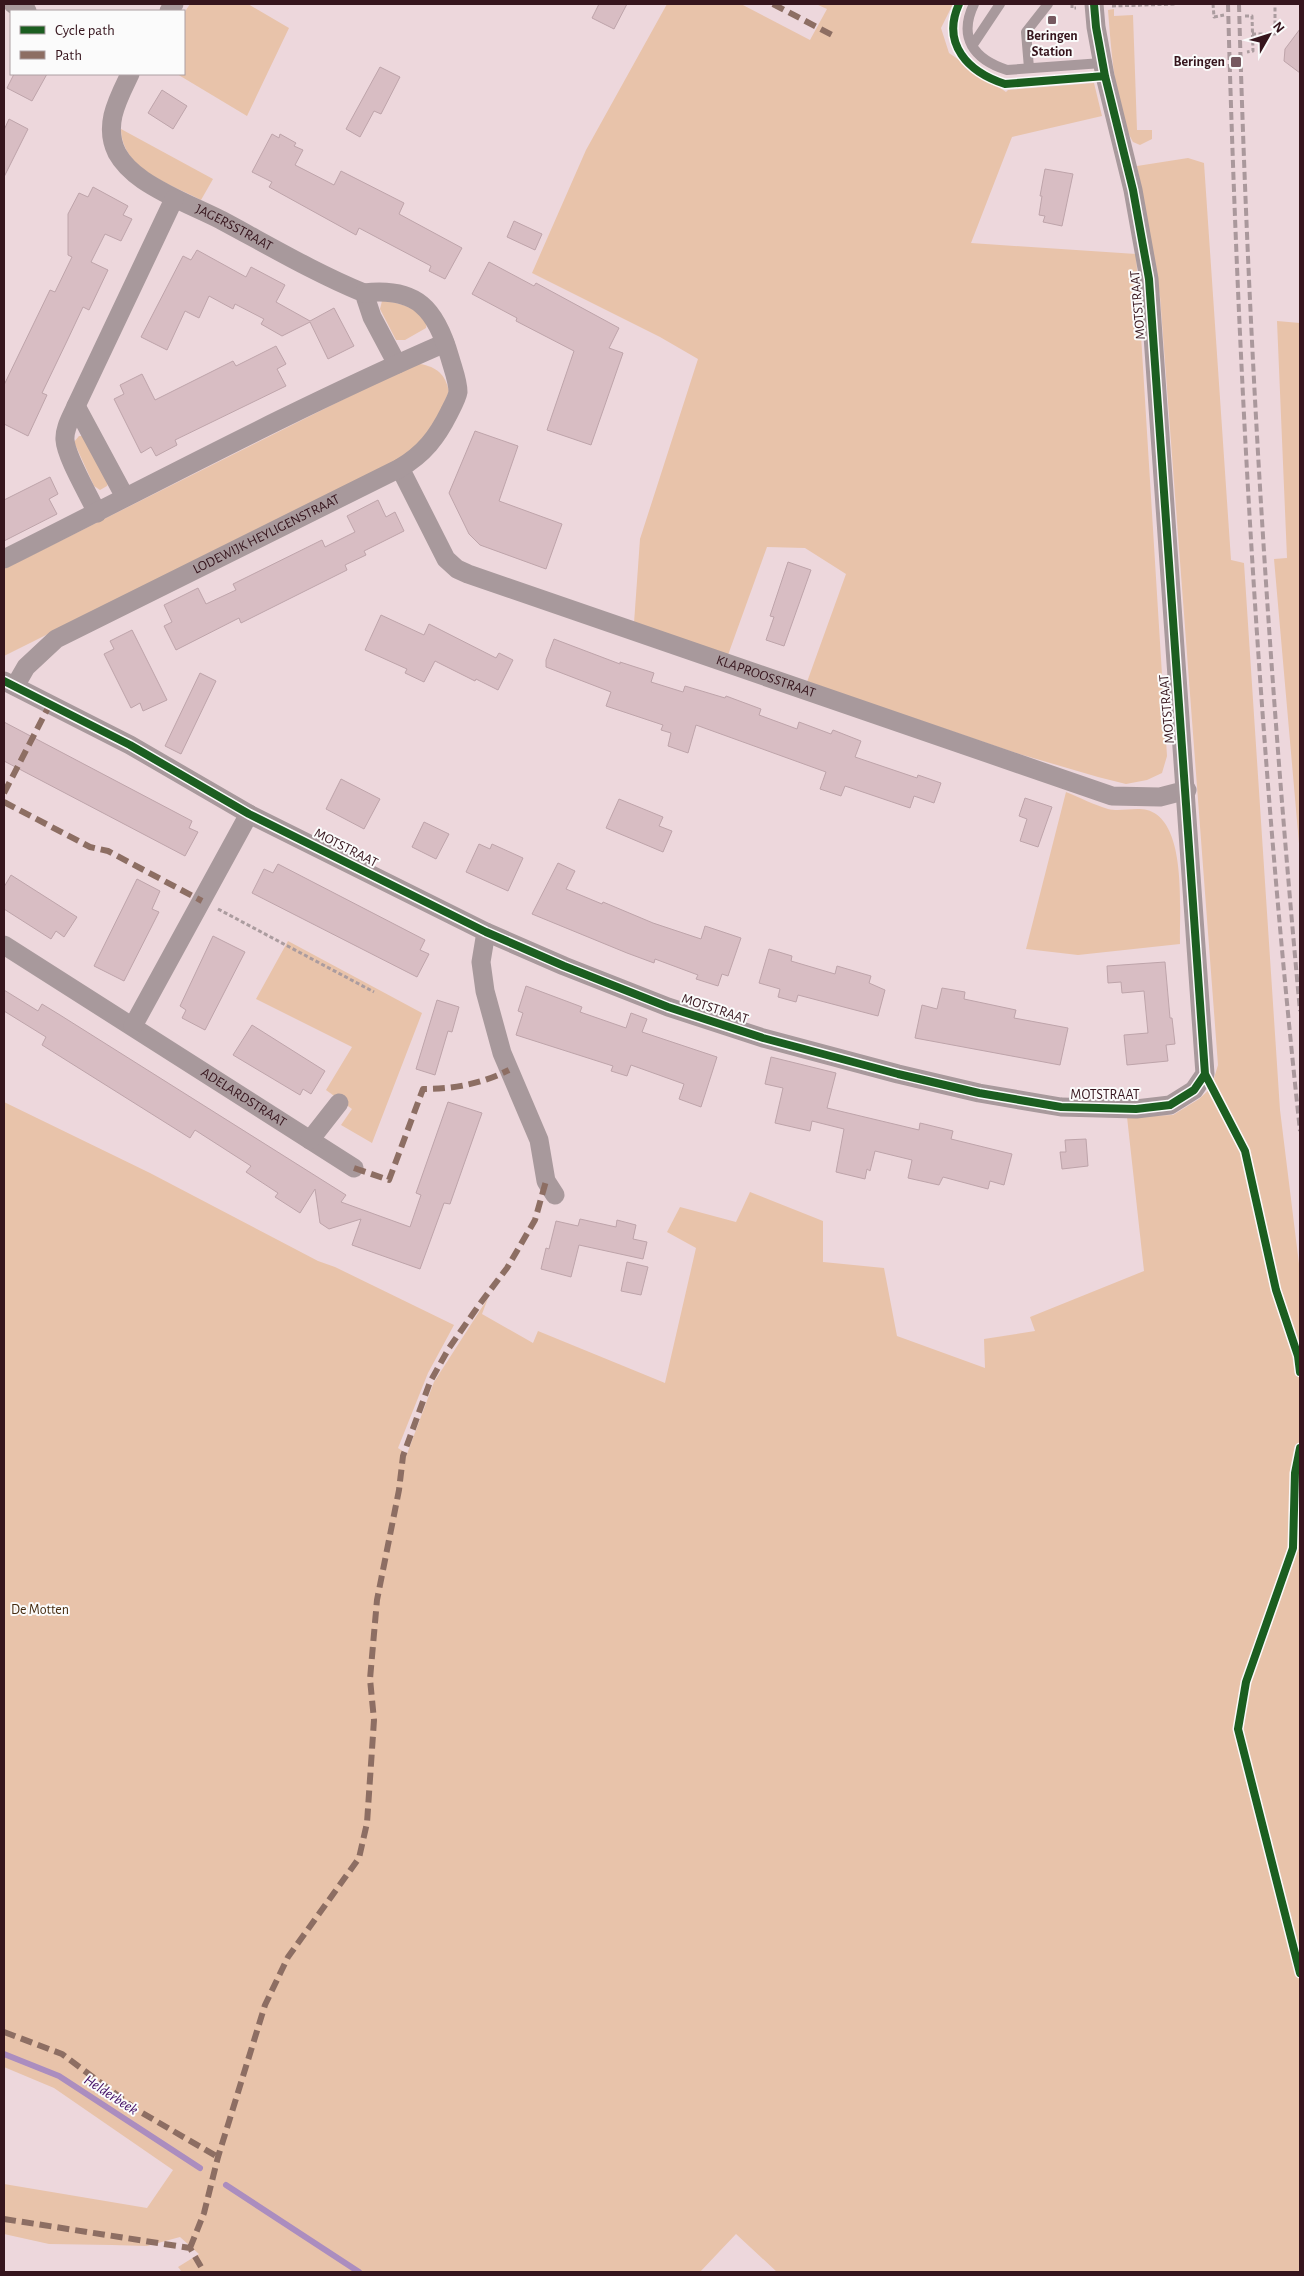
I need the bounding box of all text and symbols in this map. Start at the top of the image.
legend [10,10,185,75]
north arrow [1244,10,1294,60]
marker: Beringen Station [1046,14,1058,26]
text: N [1270,19,1287,36]
text: Cycle path [55,23,115,38]
place label: Beringen Station [1026,29,1078,59]
text: Path [55,48,82,63]
place label: Beringen [1173,55,1225,69]
marker: Beringen [1229,55,1243,69]
street label: JAGERSSTRAAT [193,202,275,254]
street label: MOTSTRAAT [1128,270,1148,340]
street label: LODEWIJK HEYLIGENSTRAAT [191,492,342,577]
street label: KLAPROOSSTRAAT [714,653,818,700]
street label: MOTSTRAAT [1157,674,1177,744]
street label: MOTSTRAAT [312,826,380,870]
street label: MOTSTRAAT [680,992,750,1026]
street label: ADELARDSTRAAT [198,1065,289,1130]
street label: MOTSTRAAT [1070,1088,1140,1102]
park label: De Motten [11,1603,69,1617]
water label: Helderbeek [81,2072,141,2118]

